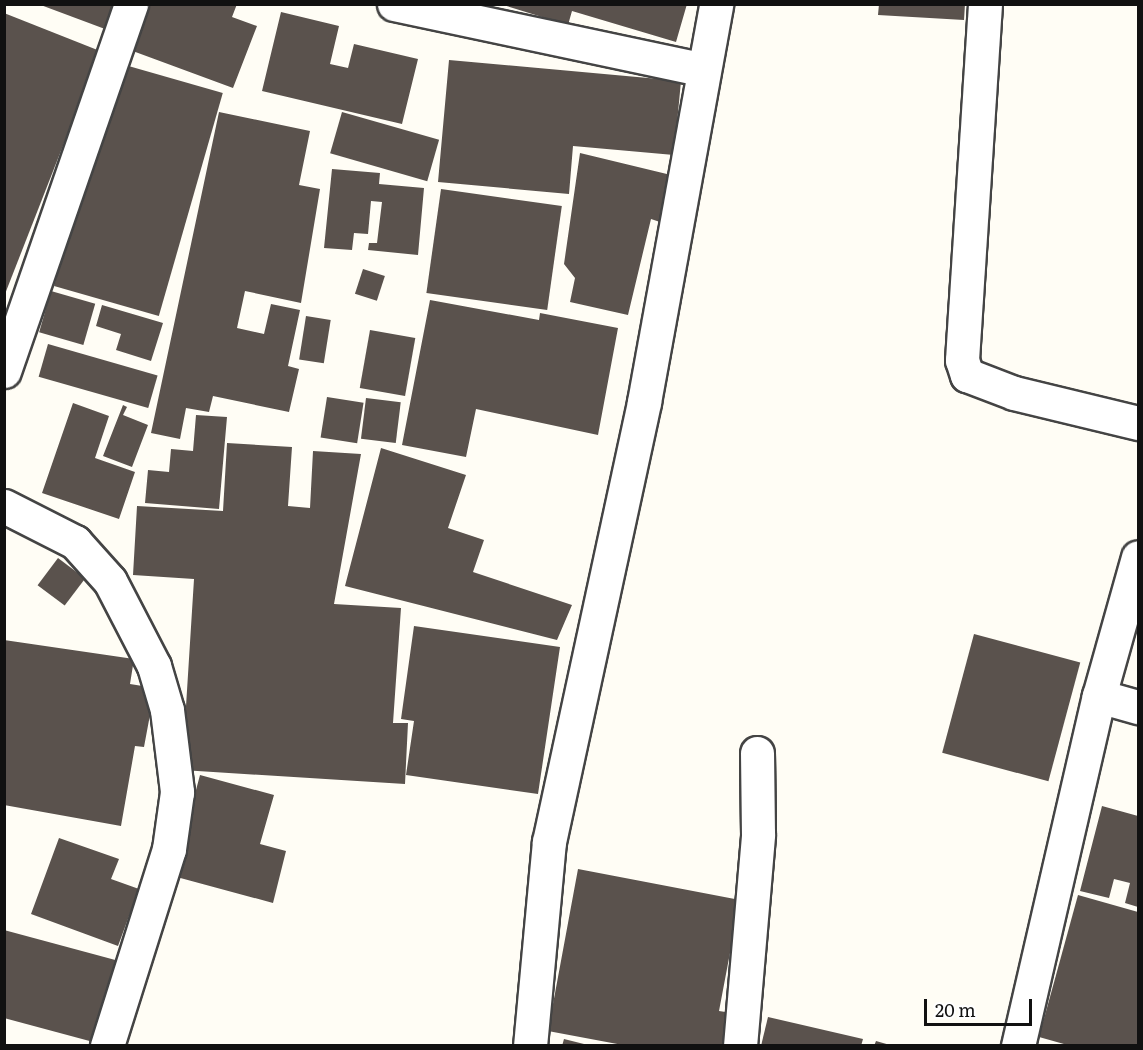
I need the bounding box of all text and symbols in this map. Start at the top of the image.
scale bar [927,987,1035,1025]
text: 20 m [935,996,976,1023]

